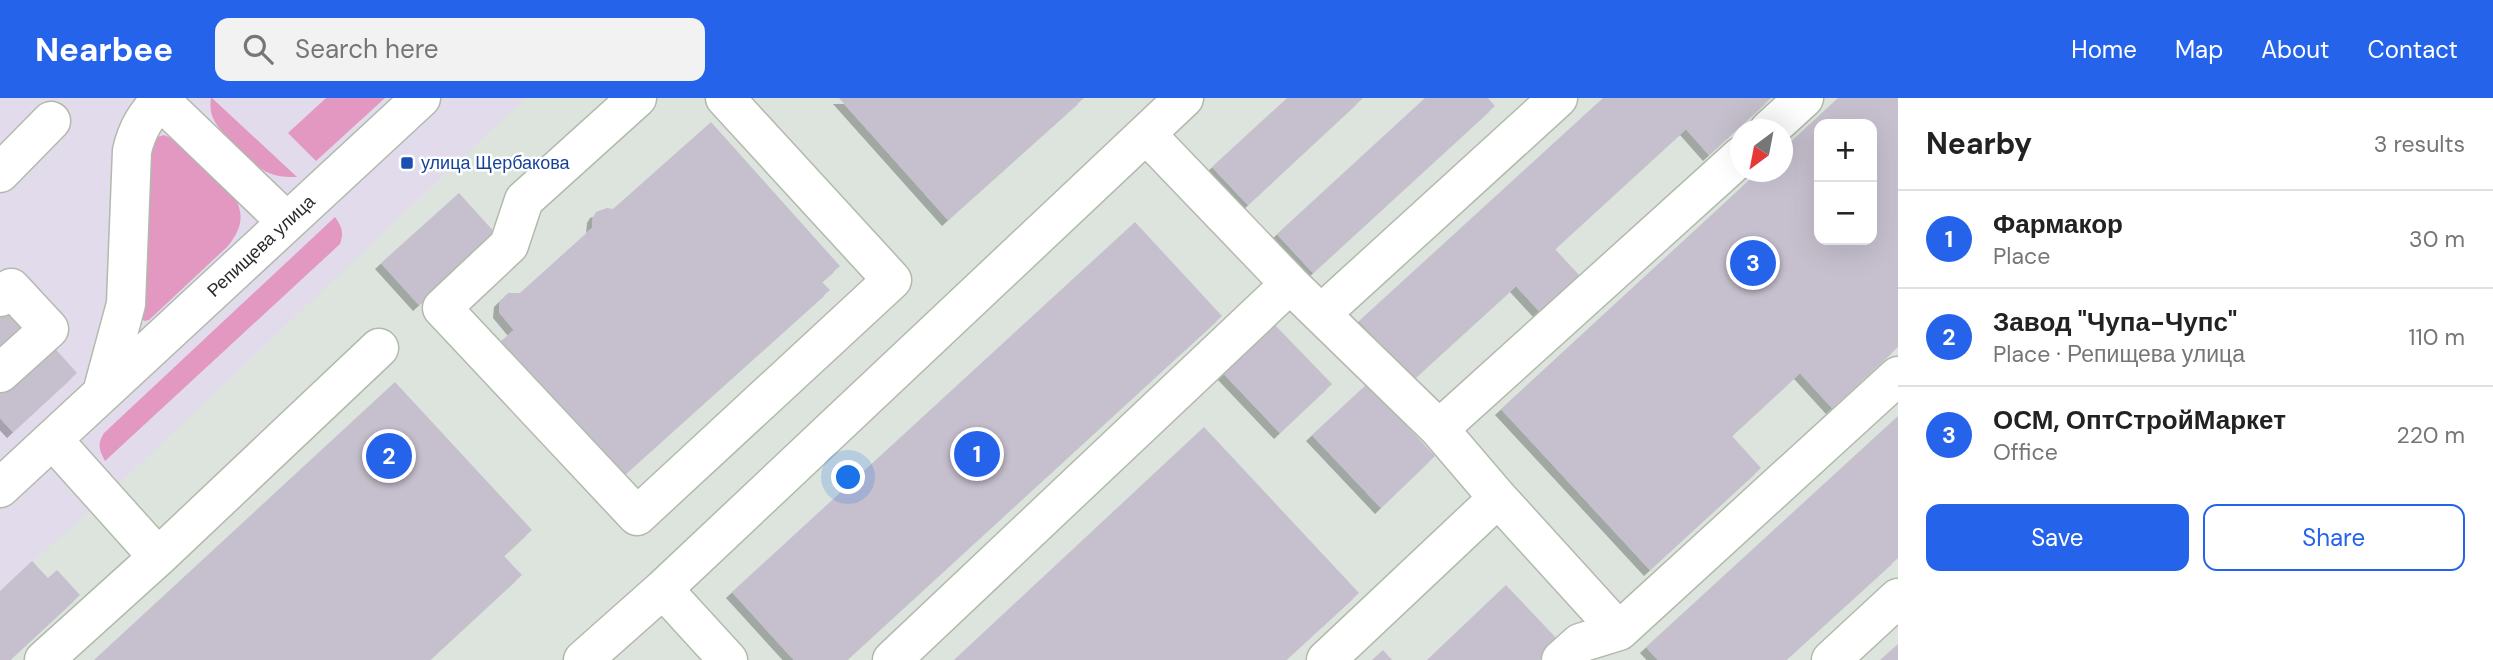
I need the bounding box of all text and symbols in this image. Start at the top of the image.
search box [215,18,705,81]
text: Nearbee [35,28,173,71]
icon: search [239,30,277,68]
text: Search here [295,32,439,66]
text: Home [2071,34,2137,65]
text: Map [2175,34,2223,65]
text: About [2261,34,2330,65]
text: Contact [2368,34,2458,65]
north arrow [1730,119,1793,182]
map controls [1814,119,1877,245]
button: + [1814,119,1877,182]
text: Nearby [1926,124,2032,163]
text: 3 results [2374,129,2465,159]
place label: улица Щербакова [421,151,571,175]
marker: улица Щербакова [399,155,415,171]
button: − [1814,182,1877,245]
street label: Репищева улица [202,189,321,302]
text: Фармакор [1993,207,2123,241]
text: 1 [1945,224,1953,254]
text: 30 m [2409,224,2465,254]
pin: 3 [1730,237,1776,289]
text: Place [1993,241,2050,271]
text: Завод "Чупа-Чупс" [1993,305,2237,339]
text: 2 [1942,322,1956,352]
text: 110 m [2408,322,2465,352]
text: Place · Репищева улица [1993,339,2245,369]
text: ОСМ, ОптСтройМаркет [1993,403,2286,437]
text: 3 [1942,420,1956,450]
text: 220 m [2396,420,2465,450]
pin: 1 [954,428,1000,480]
pin: 2 [366,430,412,482]
text: Office [1993,437,2058,467]
your location [831,460,865,494]
button: Save [1926,504,2189,571]
button: Share [2203,504,2465,571]

